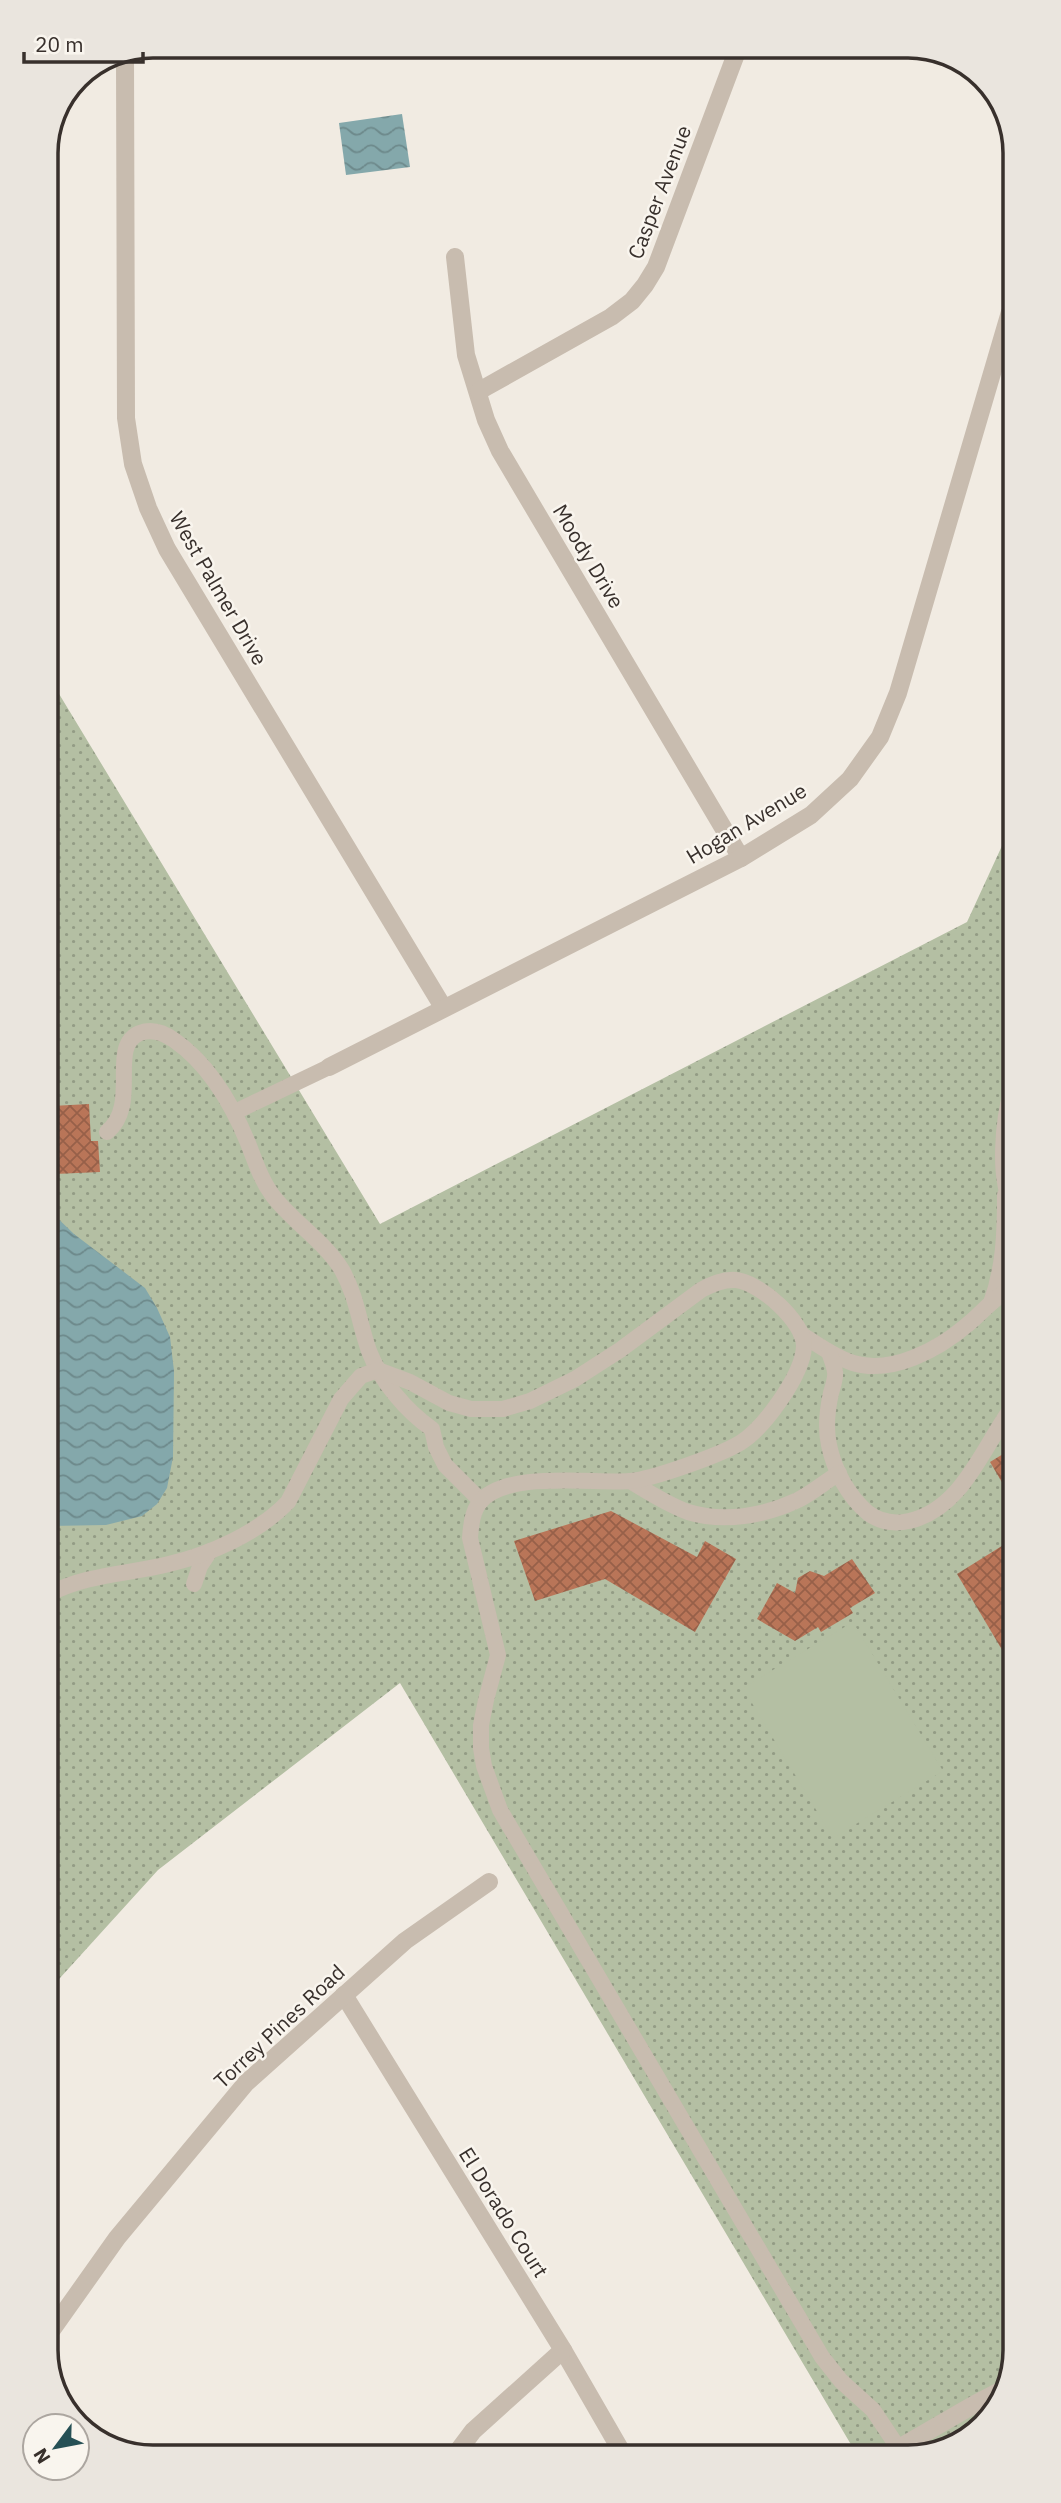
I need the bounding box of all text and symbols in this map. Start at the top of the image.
scale bar [24,21,144,65]
text: 20 m [35,30,84,58]
street label: Casper Avenue [621,121,697,263]
street label: Moody Drive [547,499,631,613]
street label: West Palmer Drive [164,506,274,670]
street label: Hogan Avenue [681,776,811,870]
street label: Torrey Pines Road [207,1958,351,2094]
street label: El Dorado Court [453,2142,555,2282]
north arrow [21,2412,91,2482]
text: N [28,2444,55,2468]

